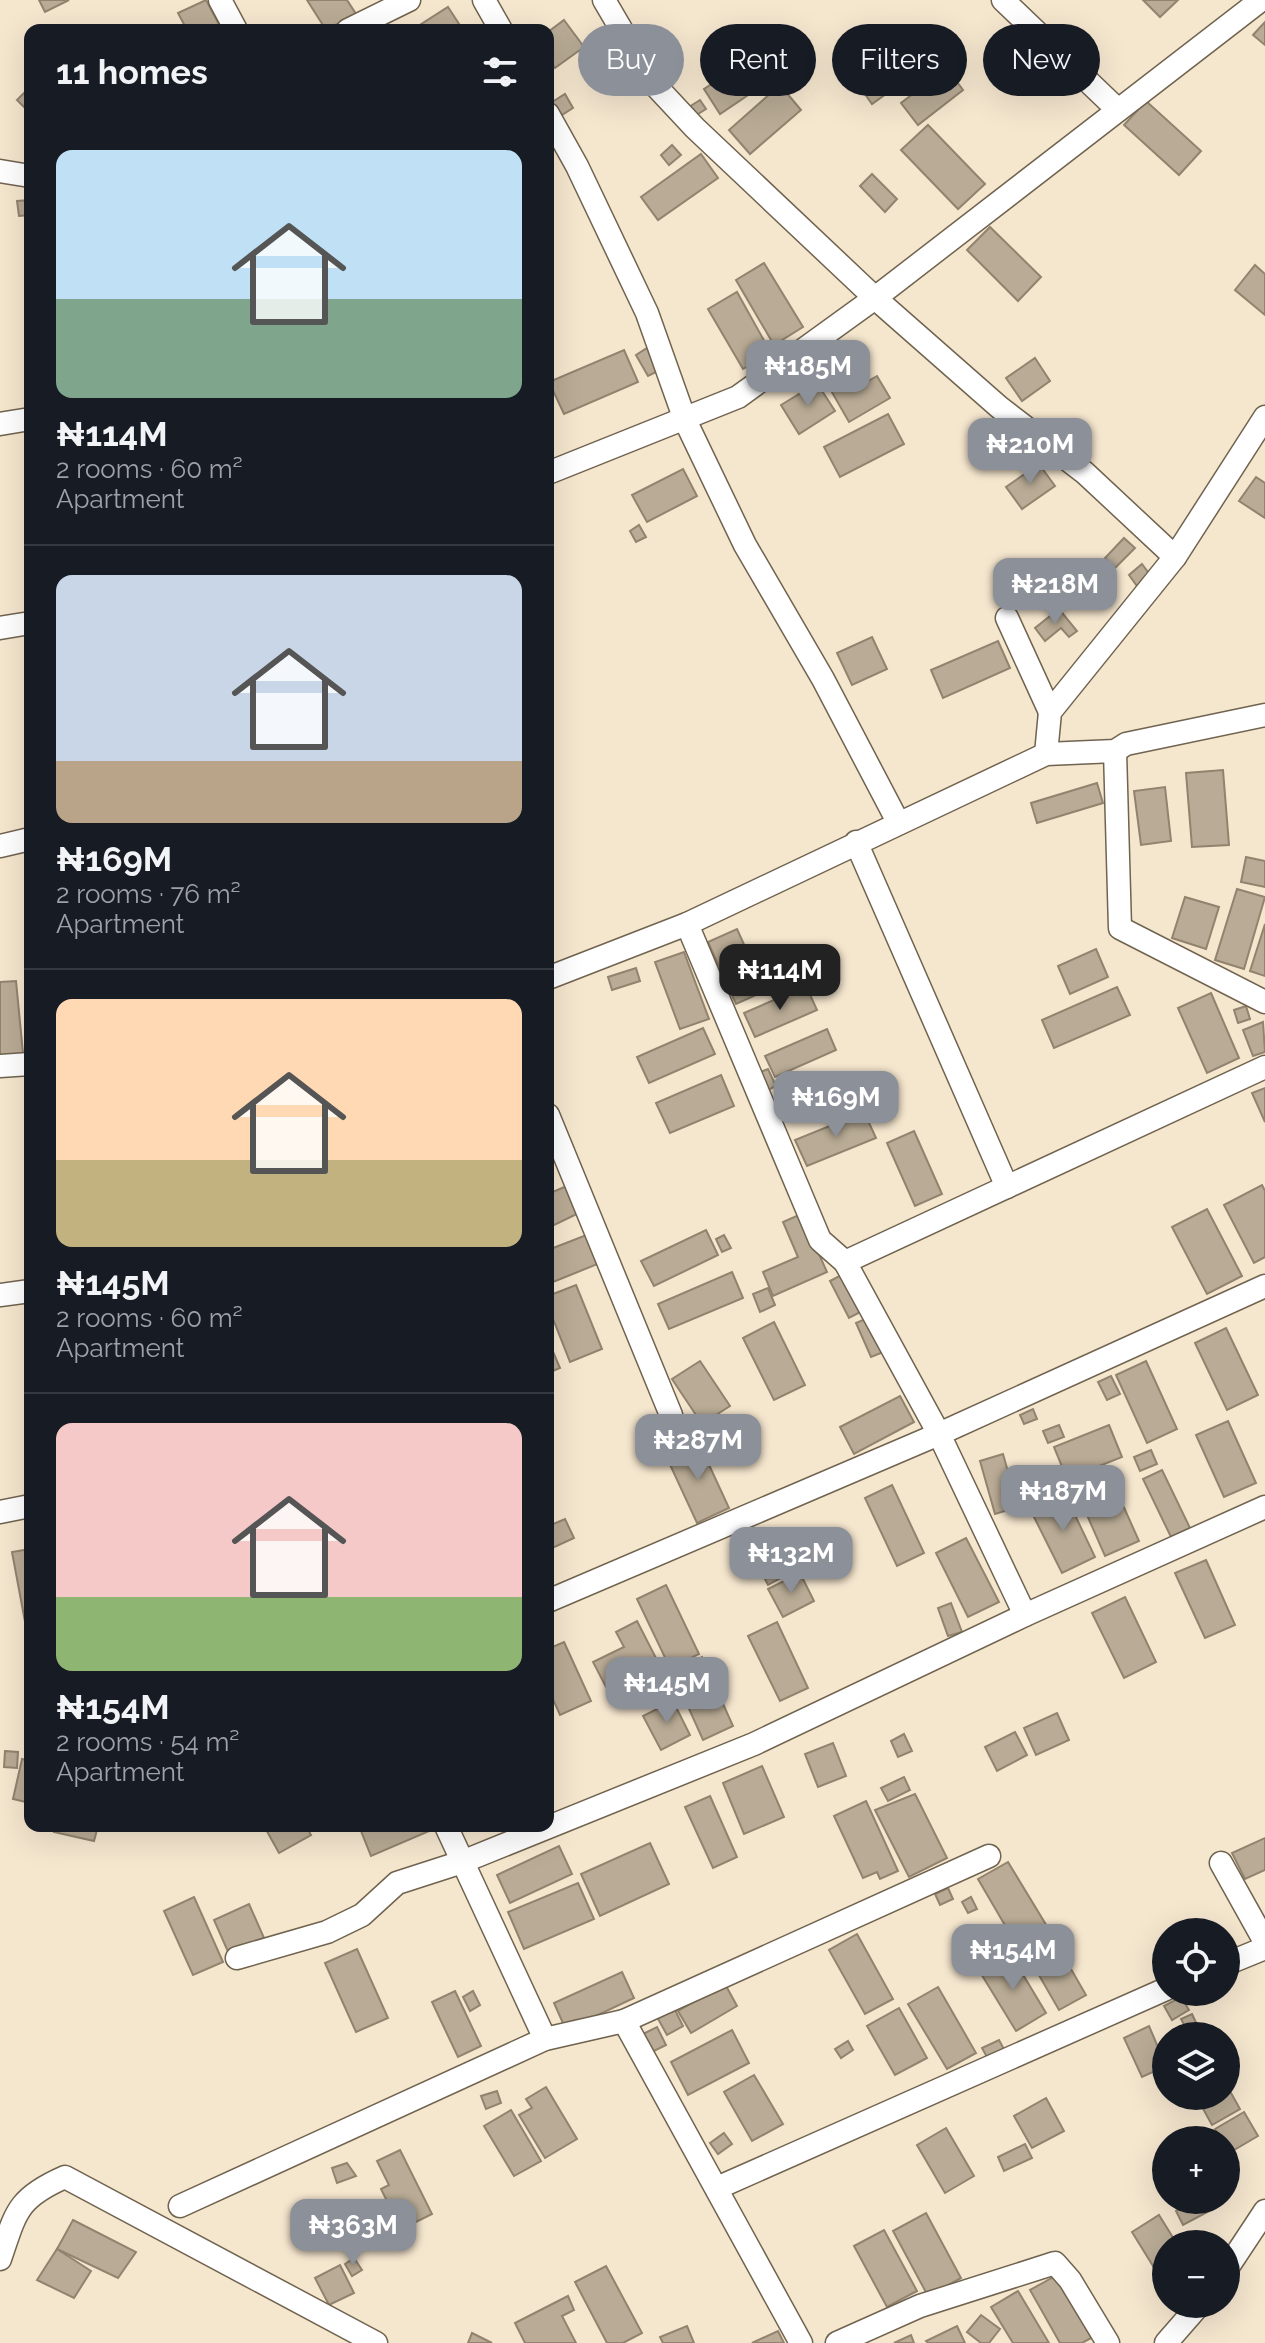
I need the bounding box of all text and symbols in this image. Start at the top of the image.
chip: Buy [578,24,684,96]
chip: Rent [700,24,816,96]
chip: Filters [832,24,967,96]
chip: New [983,24,1100,96]
icon: filters [478,50,522,94]
text: 11 homes [56,52,208,92]
icon: home [217,202,361,346]
pin: ₦185M [752,340,864,408]
text: ₦185M [764,351,852,381]
text: ₦114M [56,414,168,454]
pin: ₦210M [974,418,1086,486]
text: ₦210M [986,429,1074,459]
text: 2 rooms · 60 m² [56,454,243,484]
text: Apartment [56,484,185,514]
pin: ₦218M [999,558,1111,626]
text: ₦218M [1011,569,1099,599]
icon: home [217,627,361,771]
text: ₦169M [56,839,172,879]
text: 2 rooms · 76 m² [56,879,241,909]
text: Apartment [56,909,185,939]
pin: ₦114M [724,944,836,1012]
text: ₦114M [737,955,823,985]
icon: home [217,1051,361,1195]
pin: ₦169M [780,1071,892,1139]
text: ₦169M [792,1082,880,1112]
text: ₦145M [56,1263,170,1303]
text: 2 rooms · 60 m² [56,1303,243,1333]
text: Apartment [56,1333,185,1363]
pin: ₦287M [642,1414,754,1482]
text: ₦287M [653,1425,743,1455]
pin: ₦187M [1007,1465,1119,1533]
icon: home [217,1475,361,1619]
text: ₦187M [1019,1476,1107,1506]
pin: ₦132M [735,1527,847,1595]
text: ₦132M [748,1538,834,1568]
pin: ₦145M [611,1657,723,1725]
text: ₦145M [624,1668,710,1698]
text: ₦154M [56,1687,170,1727]
text: 2 rooms · 54 m² [56,1727,239,1757]
text: Apartment [56,1757,185,1787]
map controls [1152,1918,1240,2318]
button: locate [1152,1918,1240,2006]
pin: ₦154M [957,1924,1069,1992]
text: ₦154M [970,1935,1056,1965]
button: layers [1152,2022,1240,2110]
button: + [1152,2126,1240,2214]
pin: ₦363M [297,2199,409,2267]
text: ₦363M [308,2210,398,2240]
button: − [1152,2230,1240,2318]

